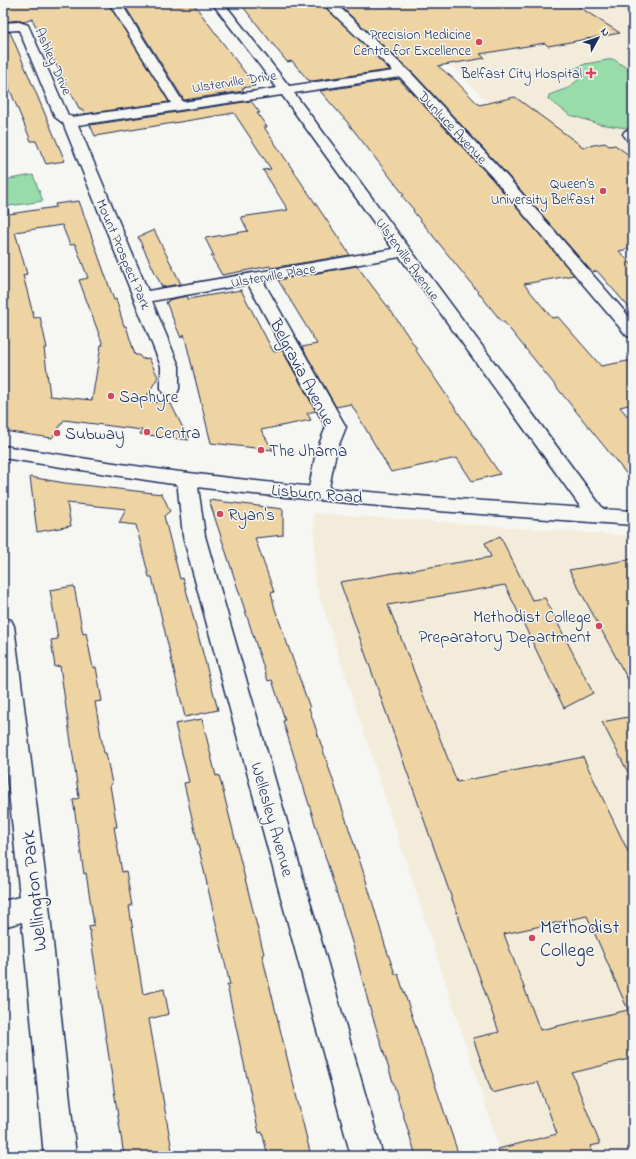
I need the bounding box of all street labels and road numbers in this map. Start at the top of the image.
street label: Ashley Drive [28,25,77,100]
street label: Ulsterville Drive [190,65,279,100]
street label: Dunluce Avenue [412,86,492,170]
street label: Mount Prospect Park [90,196,156,314]
street label: Ulsterville Avenue [370,214,444,306]
street label: Ulsterville Place [229,259,318,294]
street label: Belgravia Avenue [261,314,341,432]
street label: Lisburn Road [270,478,364,511]
street label: Wellesley Avenue [242,759,300,880]
street label: Wellington Park [15,828,57,953]

